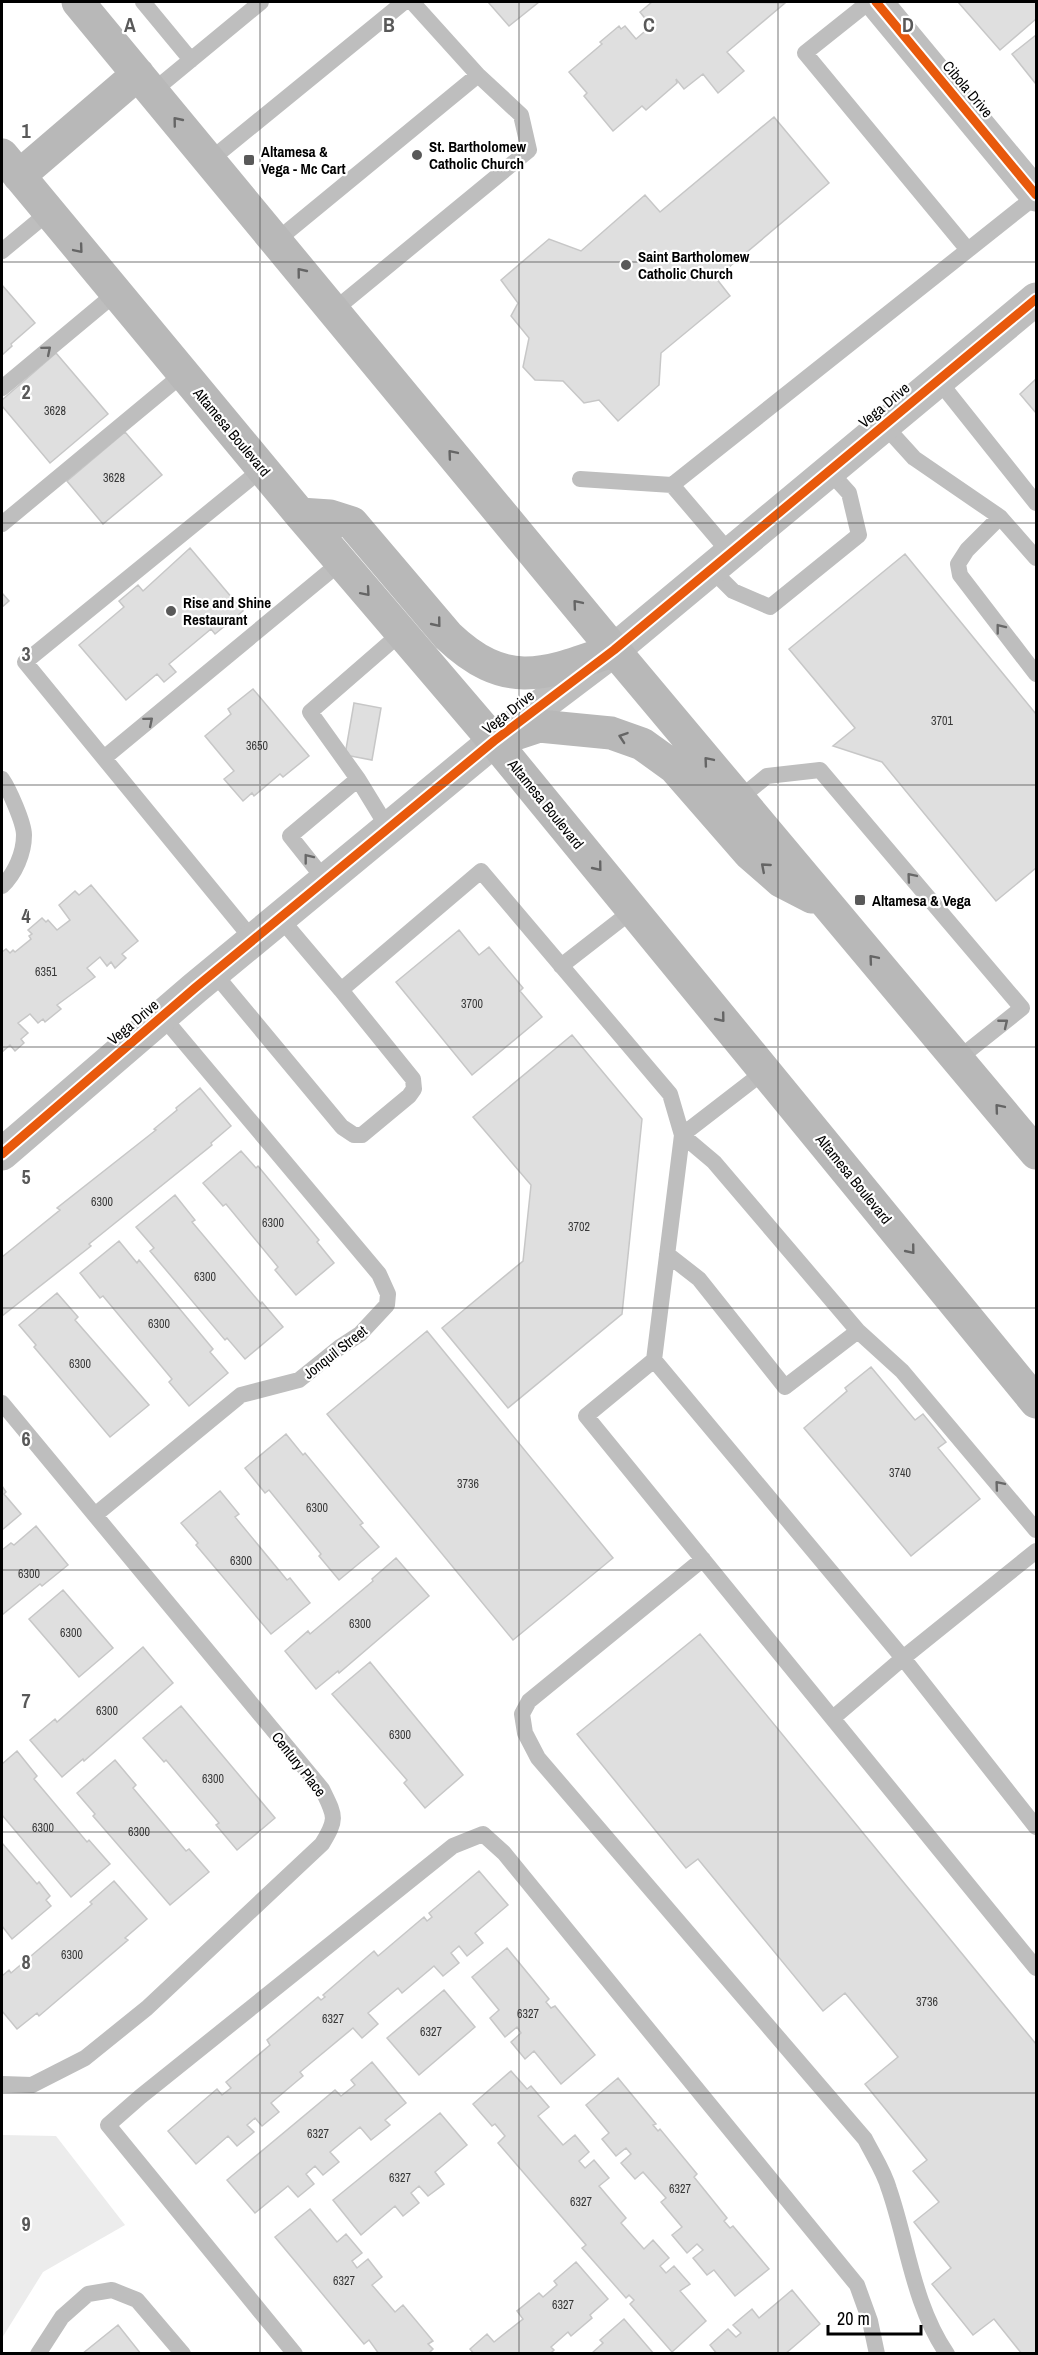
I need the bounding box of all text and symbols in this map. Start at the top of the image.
text: A [124,11,136,38]
text: B [383,11,395,38]
text: C [643,11,655,38]
text: D [902,11,914,38]
street label: Cibola Drive [938,56,998,122]
text: 1 [21,117,31,144]
one-way arrow [173,117,184,128]
place label: St. Bartholomew Catholic Church [429,136,526,174]
place label: Altamesa & Vega - Mc Cart [261,141,346,179]
marker: St. Bartholomew Catholic Church [410,148,424,162]
marker: Altamesa & Vega - Mc Cart [242,153,256,167]
one-way arrow [72,242,83,253]
place label: Saint Bartholomew Catholic Church [638,246,750,284]
marker: Saint Bartholomew Catholic Church [619,258,633,272]
one-way arrow [298,268,309,279]
one-way arrow [40,347,51,358]
street label: Vega Drive [854,377,914,433]
text: 2 [21,378,31,405]
street label: Altamesa Boulevard [188,382,275,481]
house number: 3628 [44,403,66,419]
one-way arrow [449,450,460,461]
house number: 3628 [103,470,125,486]
one-way arrow [359,585,370,596]
place label: Rise and Shine Restaurant [183,592,271,630]
one-way arrow [573,600,584,611]
marker: Rise and Shine Restaurant [164,604,178,618]
one-way arrow [430,616,441,627]
one-way arrow [997,624,1008,635]
text: 3 [21,640,31,667]
street label: Vega Drive [478,685,539,739]
house number: 3701 [931,713,953,729]
one-way arrow [142,717,153,728]
one-way arrow [618,732,629,745]
house number: 3650 [246,738,268,754]
street label: Altamesa Boulevard [503,754,589,853]
one-way arrow [704,757,715,768]
one-way arrow [304,854,315,865]
one-way arrow [590,860,601,871]
one-way arrow [761,863,771,874]
one-way arrow [907,873,918,884]
place label: Altamesa & Vega [872,890,971,911]
marker: Altamesa & Vega [853,893,867,907]
text: 4 [21,902,31,929]
one-way arrow [870,955,881,966]
house number: 6351 [35,964,57,980]
street label: Vega Drive [103,994,163,1050]
house number: 3700 [461,996,483,1012]
one-way arrow [714,1011,725,1022]
one-way arrow [997,1019,1008,1030]
one-way arrow [995,1104,1006,1115]
street label: Altamesa Boulevard [811,1129,897,1228]
text: 5 [21,1163,31,1190]
house number: 6300 [91,1194,113,1210]
house number: 6300 [262,1215,284,1231]
house number: 3702 [568,1219,590,1235]
one-way arrow [904,1243,915,1254]
house number: 6300 [194,1269,216,1285]
house number: 6300 [148,1316,170,1332]
street label: Jonquil Street [299,1320,372,1384]
house number: 6300 [69,1356,91,1372]
text: 6 [21,1425,31,1452]
house number: 3740 [889,1465,911,1481]
house number: 3736 [457,1476,479,1492]
one-way arrow [995,1481,1006,1492]
house number: 6300 [306,1500,328,1516]
house number: 6300 [230,1553,252,1569]
house number: 6300 [18,1566,40,1582]
house number: 6300 [349,1616,371,1632]
house number: 6300 [60,1625,82,1641]
text: 7 [21,1687,31,1714]
house number: 6300 [96,1703,118,1719]
street label: Century Place [267,1727,331,1801]
house number: 6300 [389,1727,411,1743]
house number: 6300 [202,1771,224,1787]
house number: 6300 [32,1820,54,1836]
house number: 6300 [128,1824,150,1840]
house number: 6300 [61,1947,83,1963]
text: 8 [21,1948,31,1975]
house number: 3736 [916,1994,938,2010]
house number: 6327 [517,2006,539,2022]
house number: 6327 [322,2011,344,2027]
house number: 6327 [420,2024,442,2040]
house number: 6327 [307,2126,329,2142]
house number: 6327 [389,2170,411,2186]
house number: 6327 [669,2181,691,2197]
house number: 6327 [570,2194,592,2210]
text: 9 [21,2210,31,2237]
house number: 6327 [333,2273,355,2289]
house number: 6327 [552,2297,574,2313]
scale bar [828,2298,921,2336]
text: 20 m [837,2306,870,2331]

